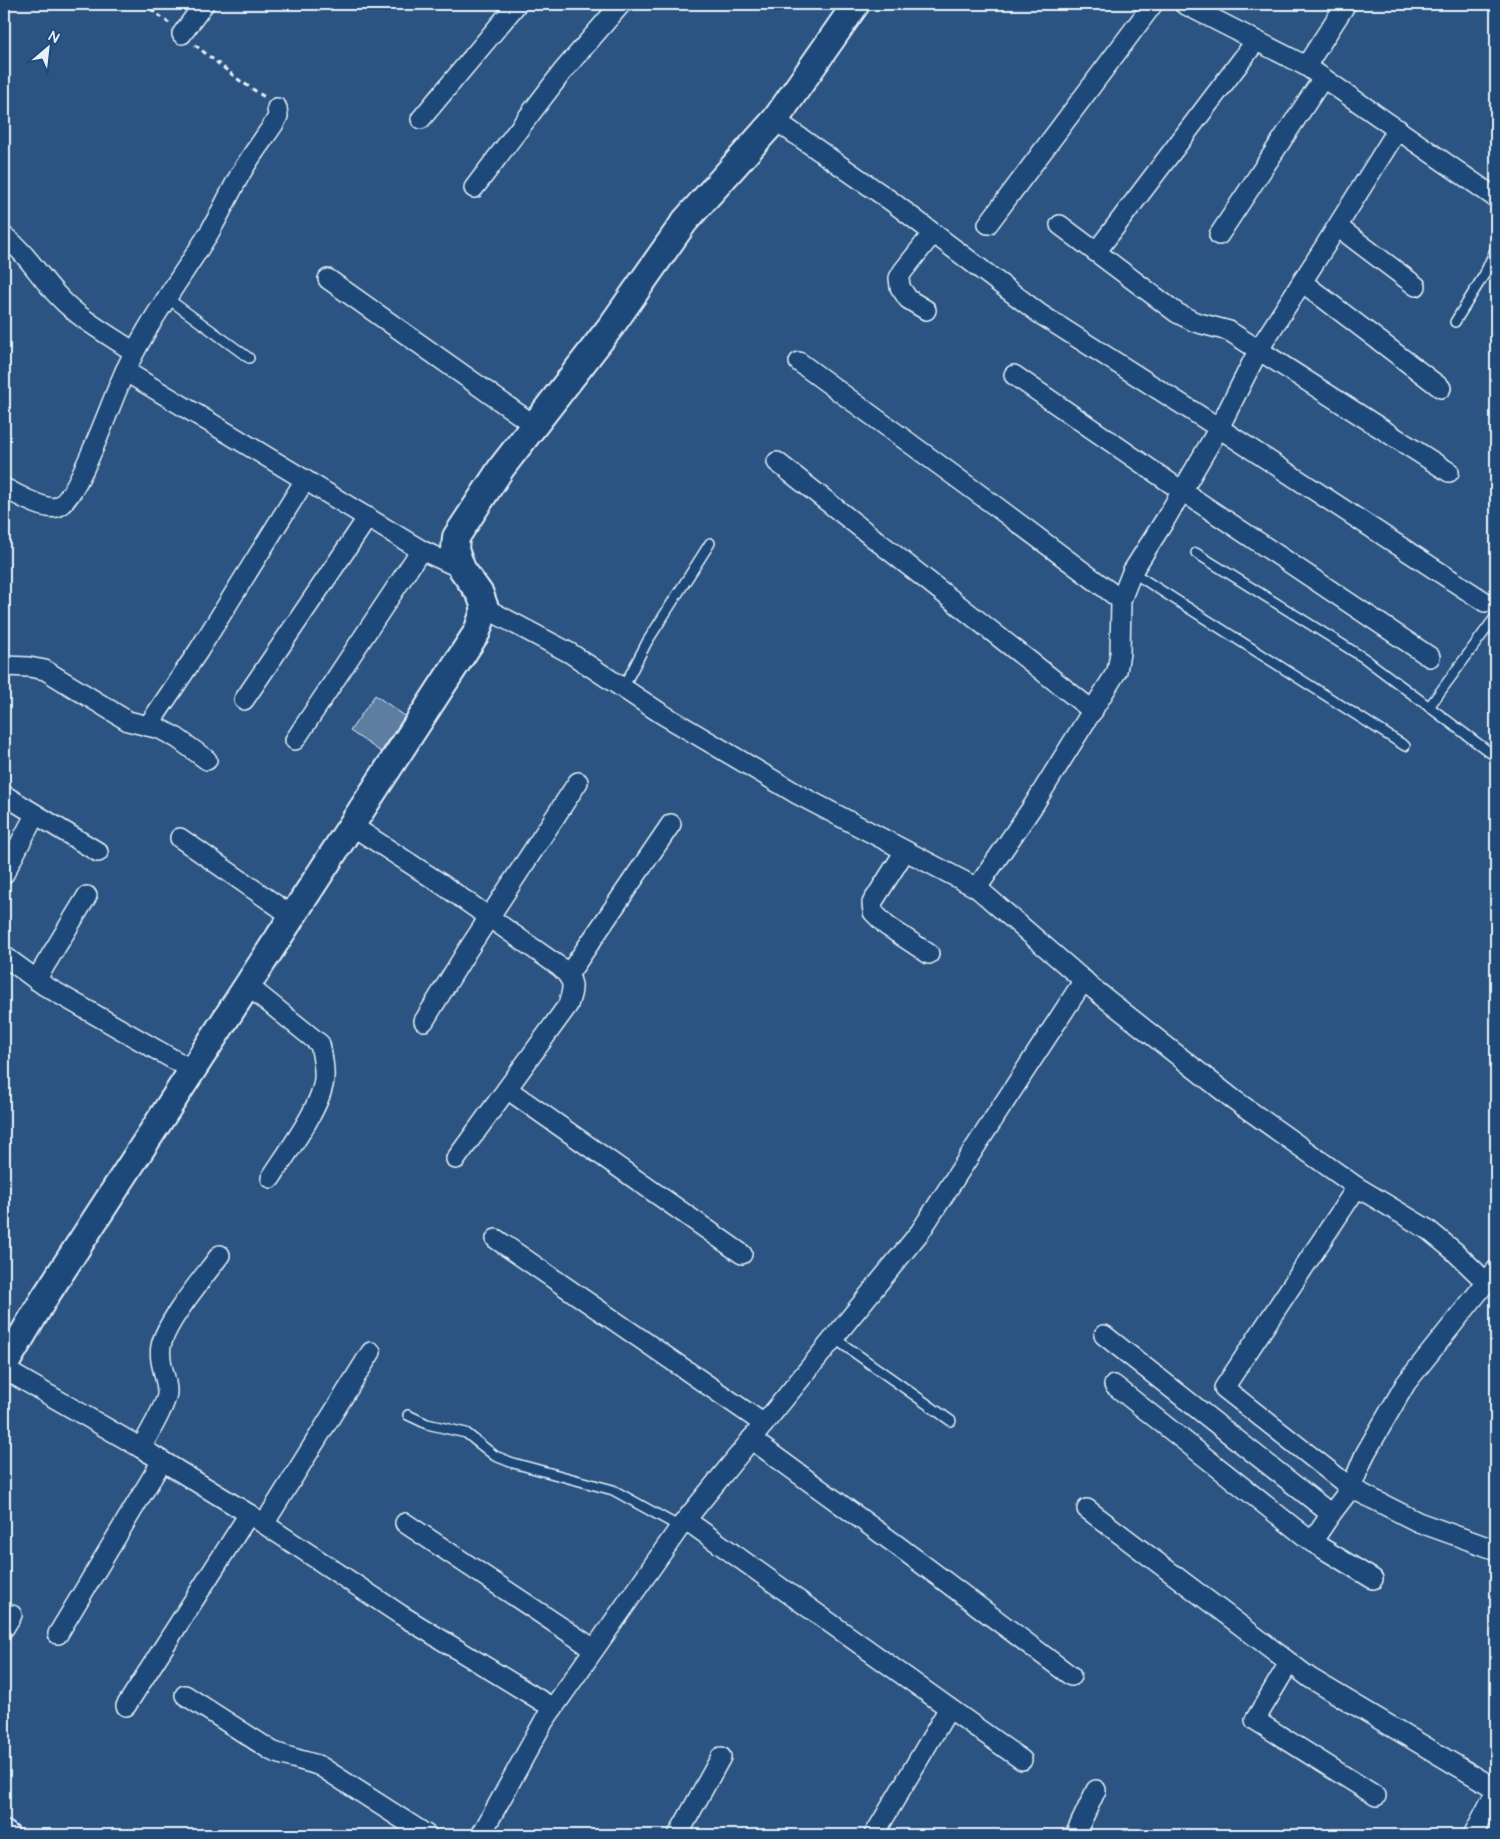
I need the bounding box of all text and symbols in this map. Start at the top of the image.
north arrow [22,22,72,72]
text: N [45,27,62,48]

